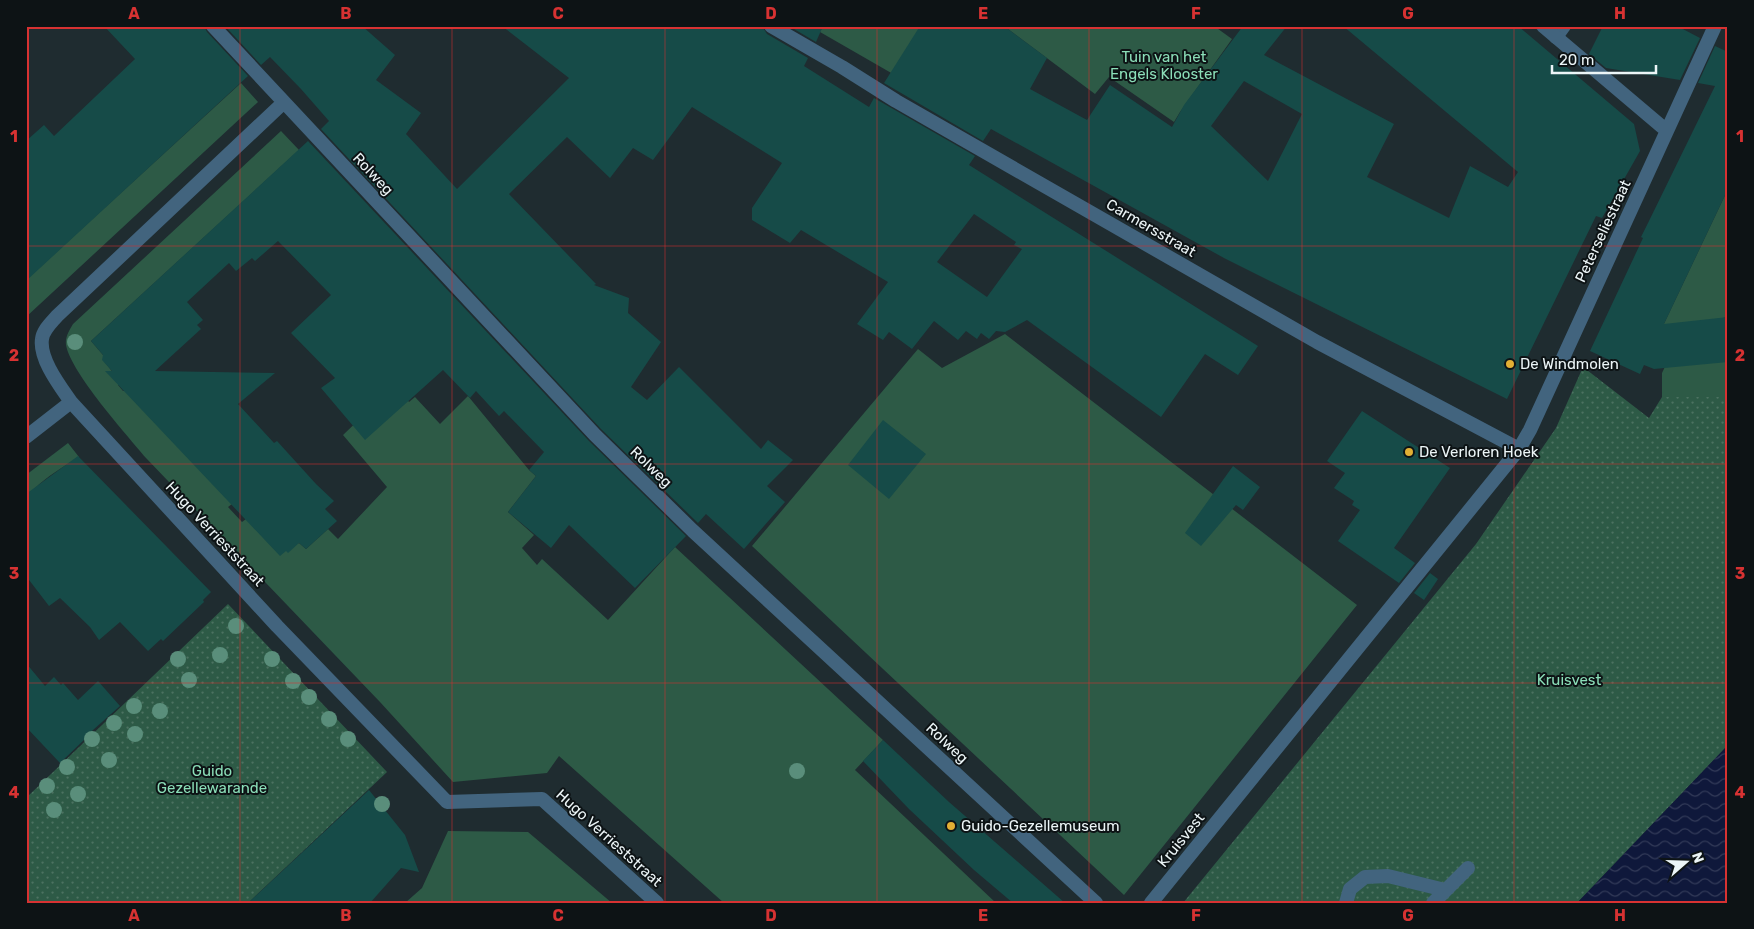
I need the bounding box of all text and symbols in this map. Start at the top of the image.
text: A [128,4,140,23]
text: B [340,4,352,23]
text: C [552,4,564,23]
text: D [765,4,777,23]
text: E [978,4,988,23]
text: F [1191,4,1201,23]
text: G [1402,4,1414,23]
text: H [1614,4,1626,23]
scale bar [1552,42,1655,74]
park label: Tuin van het Engels Klooster [1110,48,1218,83]
text: 20 m [1559,51,1594,69]
text: 1 [10,127,18,146]
text: 1 [1736,127,1744,146]
street label: Rolweg [349,149,397,199]
street label: Peterseliestraat [1571,177,1635,285]
street label: Carmersstraat [1103,195,1199,261]
text: 2 [9,346,19,365]
text: 2 [1735,346,1745,365]
place label: De Windmolen [1520,355,1619,373]
marker: De Windmolen [1504,358,1516,370]
street label: Rolweg [626,443,676,491]
place label: De Verloren Hoek [1419,443,1539,461]
marker: De Verloren Hoek [1403,446,1415,458]
street label: Hugo Verrieststraat [162,478,268,590]
text: 3 [9,564,19,583]
text: 3 [1735,564,1745,583]
park label: Kruisvest [1537,671,1601,689]
street label: Rolweg [922,719,972,767]
park label: Guido Gezellewarande [157,762,267,797]
text: 4 [9,783,20,802]
text: 4 [1735,783,1746,802]
street label: Hugo Verrieststraat [552,786,666,890]
street label: Kruisvest [1154,809,1208,871]
place label: Guido-Gezellemuseum [961,817,1120,835]
marker: Guido-Gezellemuseum [945,820,957,832]
north arrow [1662,836,1712,886]
text: N [1688,850,1707,865]
text: A [128,906,140,925]
text: B [340,906,352,925]
text: C [552,906,564,925]
text: D [765,906,777,925]
text: E [978,906,988,925]
text: F [1191,906,1201,925]
text: G [1402,906,1414,925]
text: H [1614,906,1626,925]

